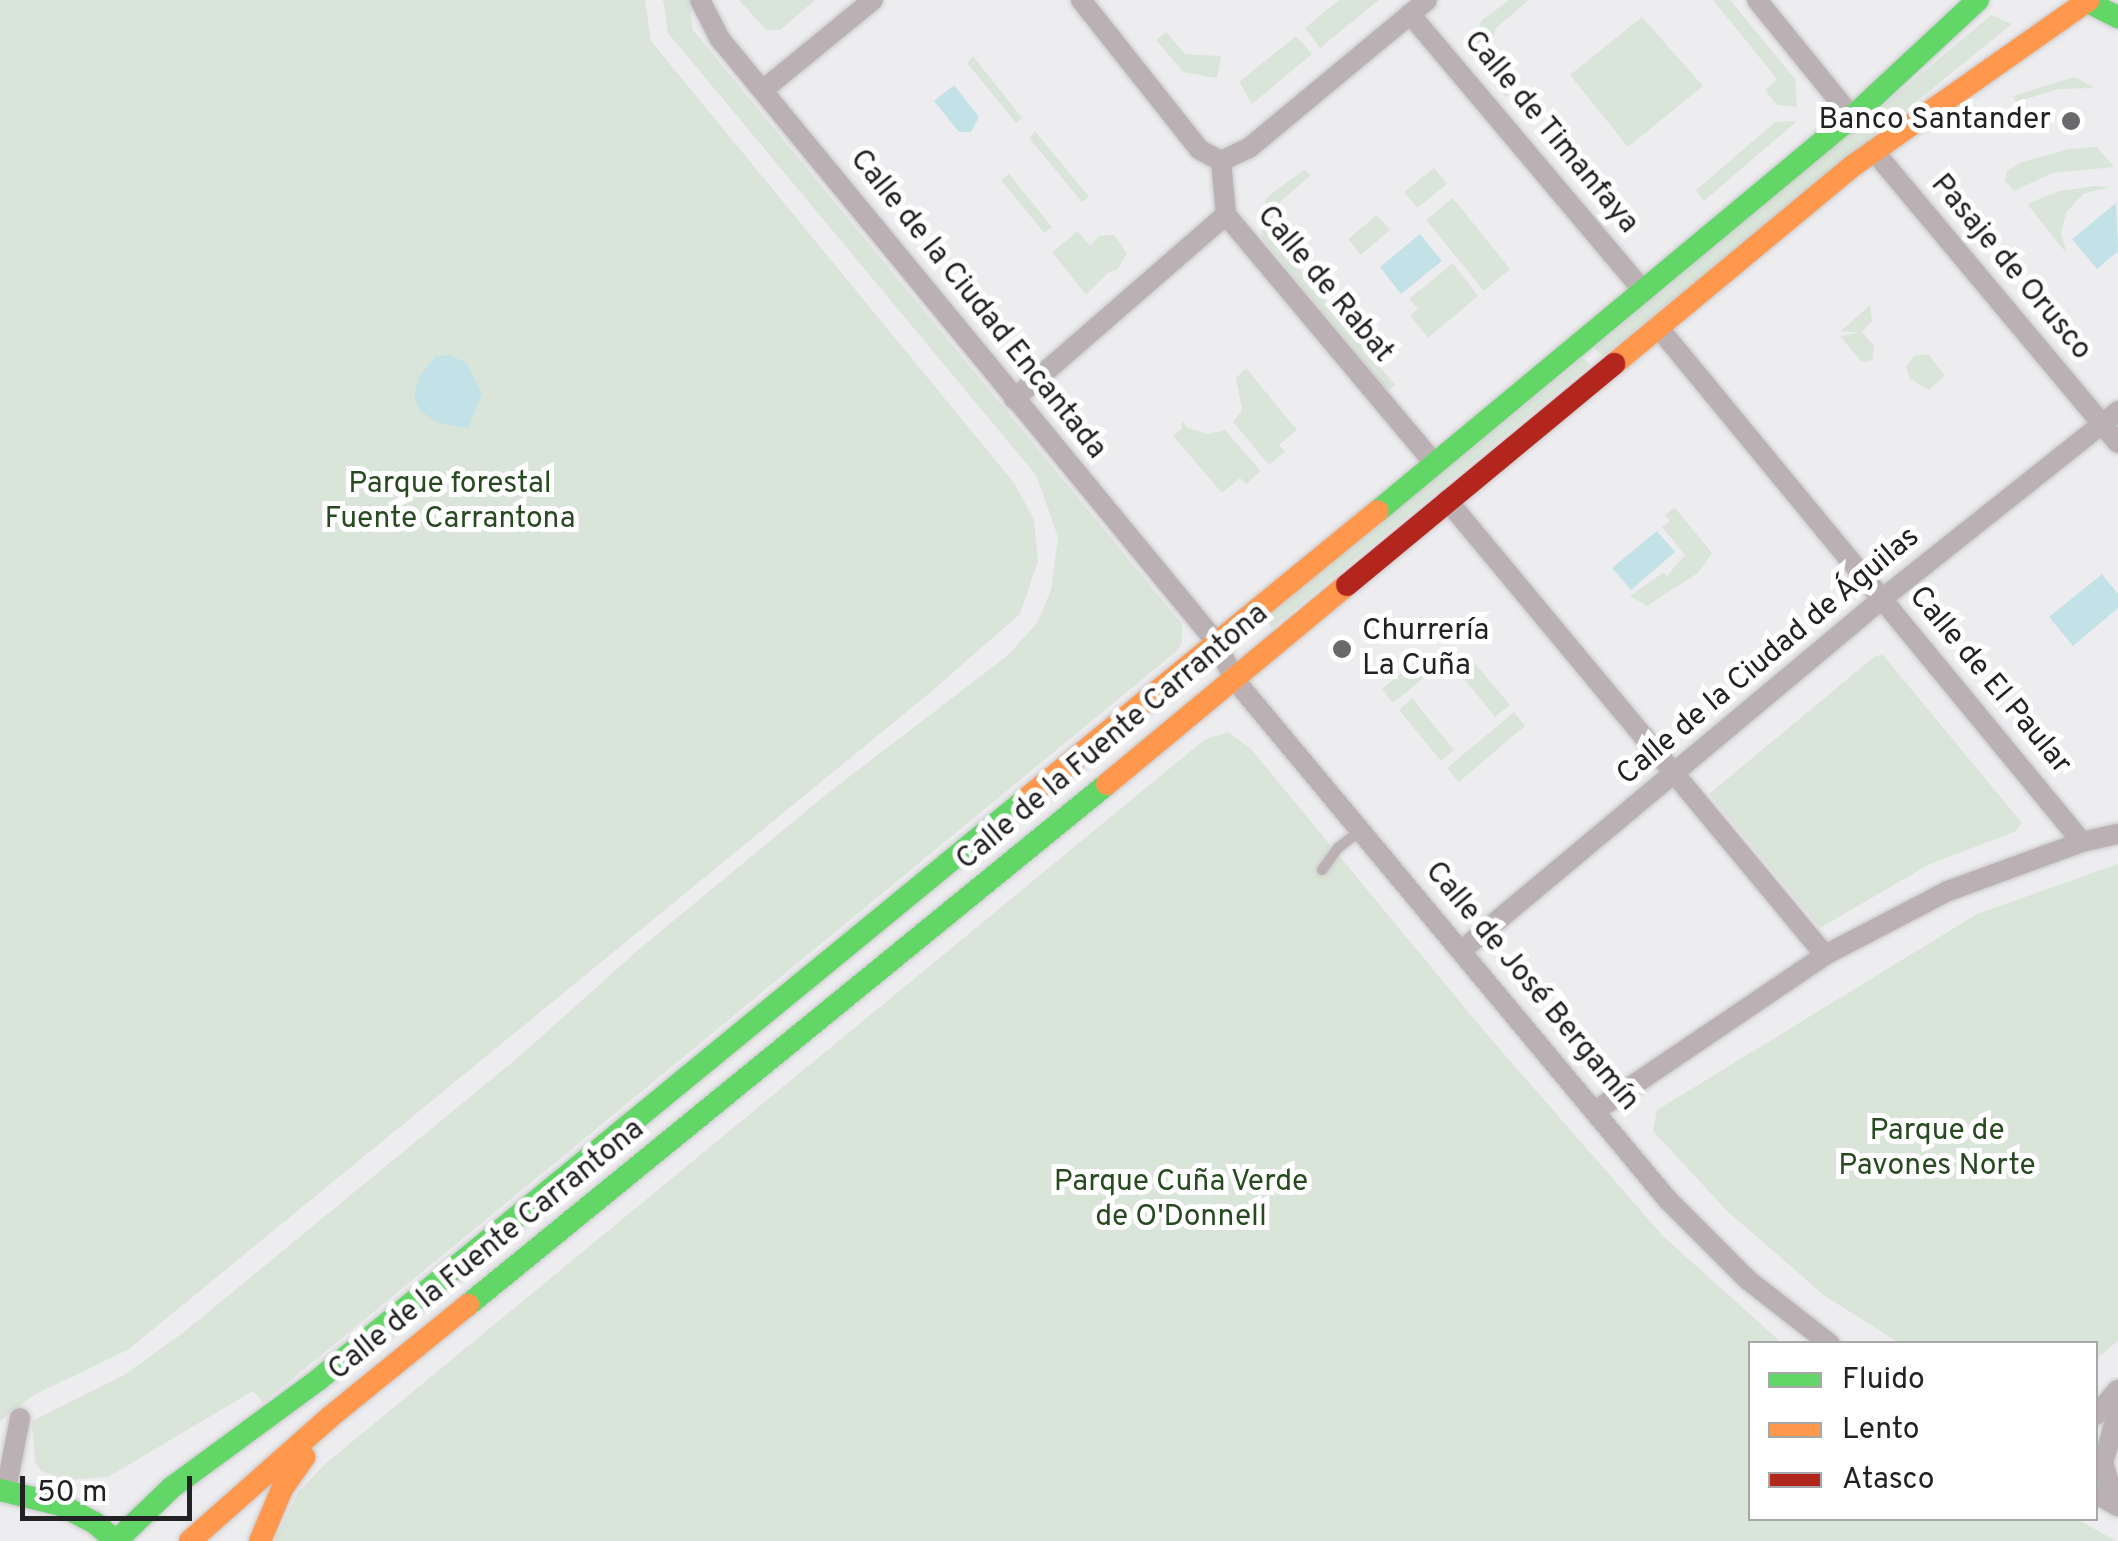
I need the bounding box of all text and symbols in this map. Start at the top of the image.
street label: Calle de Timanfaya [1454,24,1646,242]
place label: Banco Santander [1818,103,2051,139]
marker: Banco Santander [2060,110,2082,132]
street label: Calle de la Ciudad Encantada [841,143,1113,467]
street label: Pasaje de Orusco [1922,168,2098,368]
street label: Calle de Rabat [1248,199,1400,371]
park label: Parque forestal Fuente Carrantona [325,467,575,538]
street label: Calle de la Ciudad de Águilas [1610,520,1928,794]
street label: Calle de El Paular [1900,580,2078,782]
street label: Calle de la Fuente Carrantona [950,597,1276,879]
place label: Churrería La Cuña [1362,614,1489,684]
marker: Churrería La Cuña [1331,638,1353,660]
street label: Calle de José Bergamín [1416,855,1646,1119]
street label: Calle de la Fuente Carrantona [322,1112,652,1390]
park label: Parque de Pavones Norte [1838,1114,2036,1184]
park label: Parque Cuña Verde de O'Donnell [1053,1165,1309,1236]
legend [1748,1341,2098,1521]
text: Fluido [1842,1362,1925,1399]
text: Lento [1842,1412,1919,1449]
scale bar [25,1456,198,1518]
text: Atasco [1842,1462,1935,1499]
text: 50 m [37,1475,107,1512]

